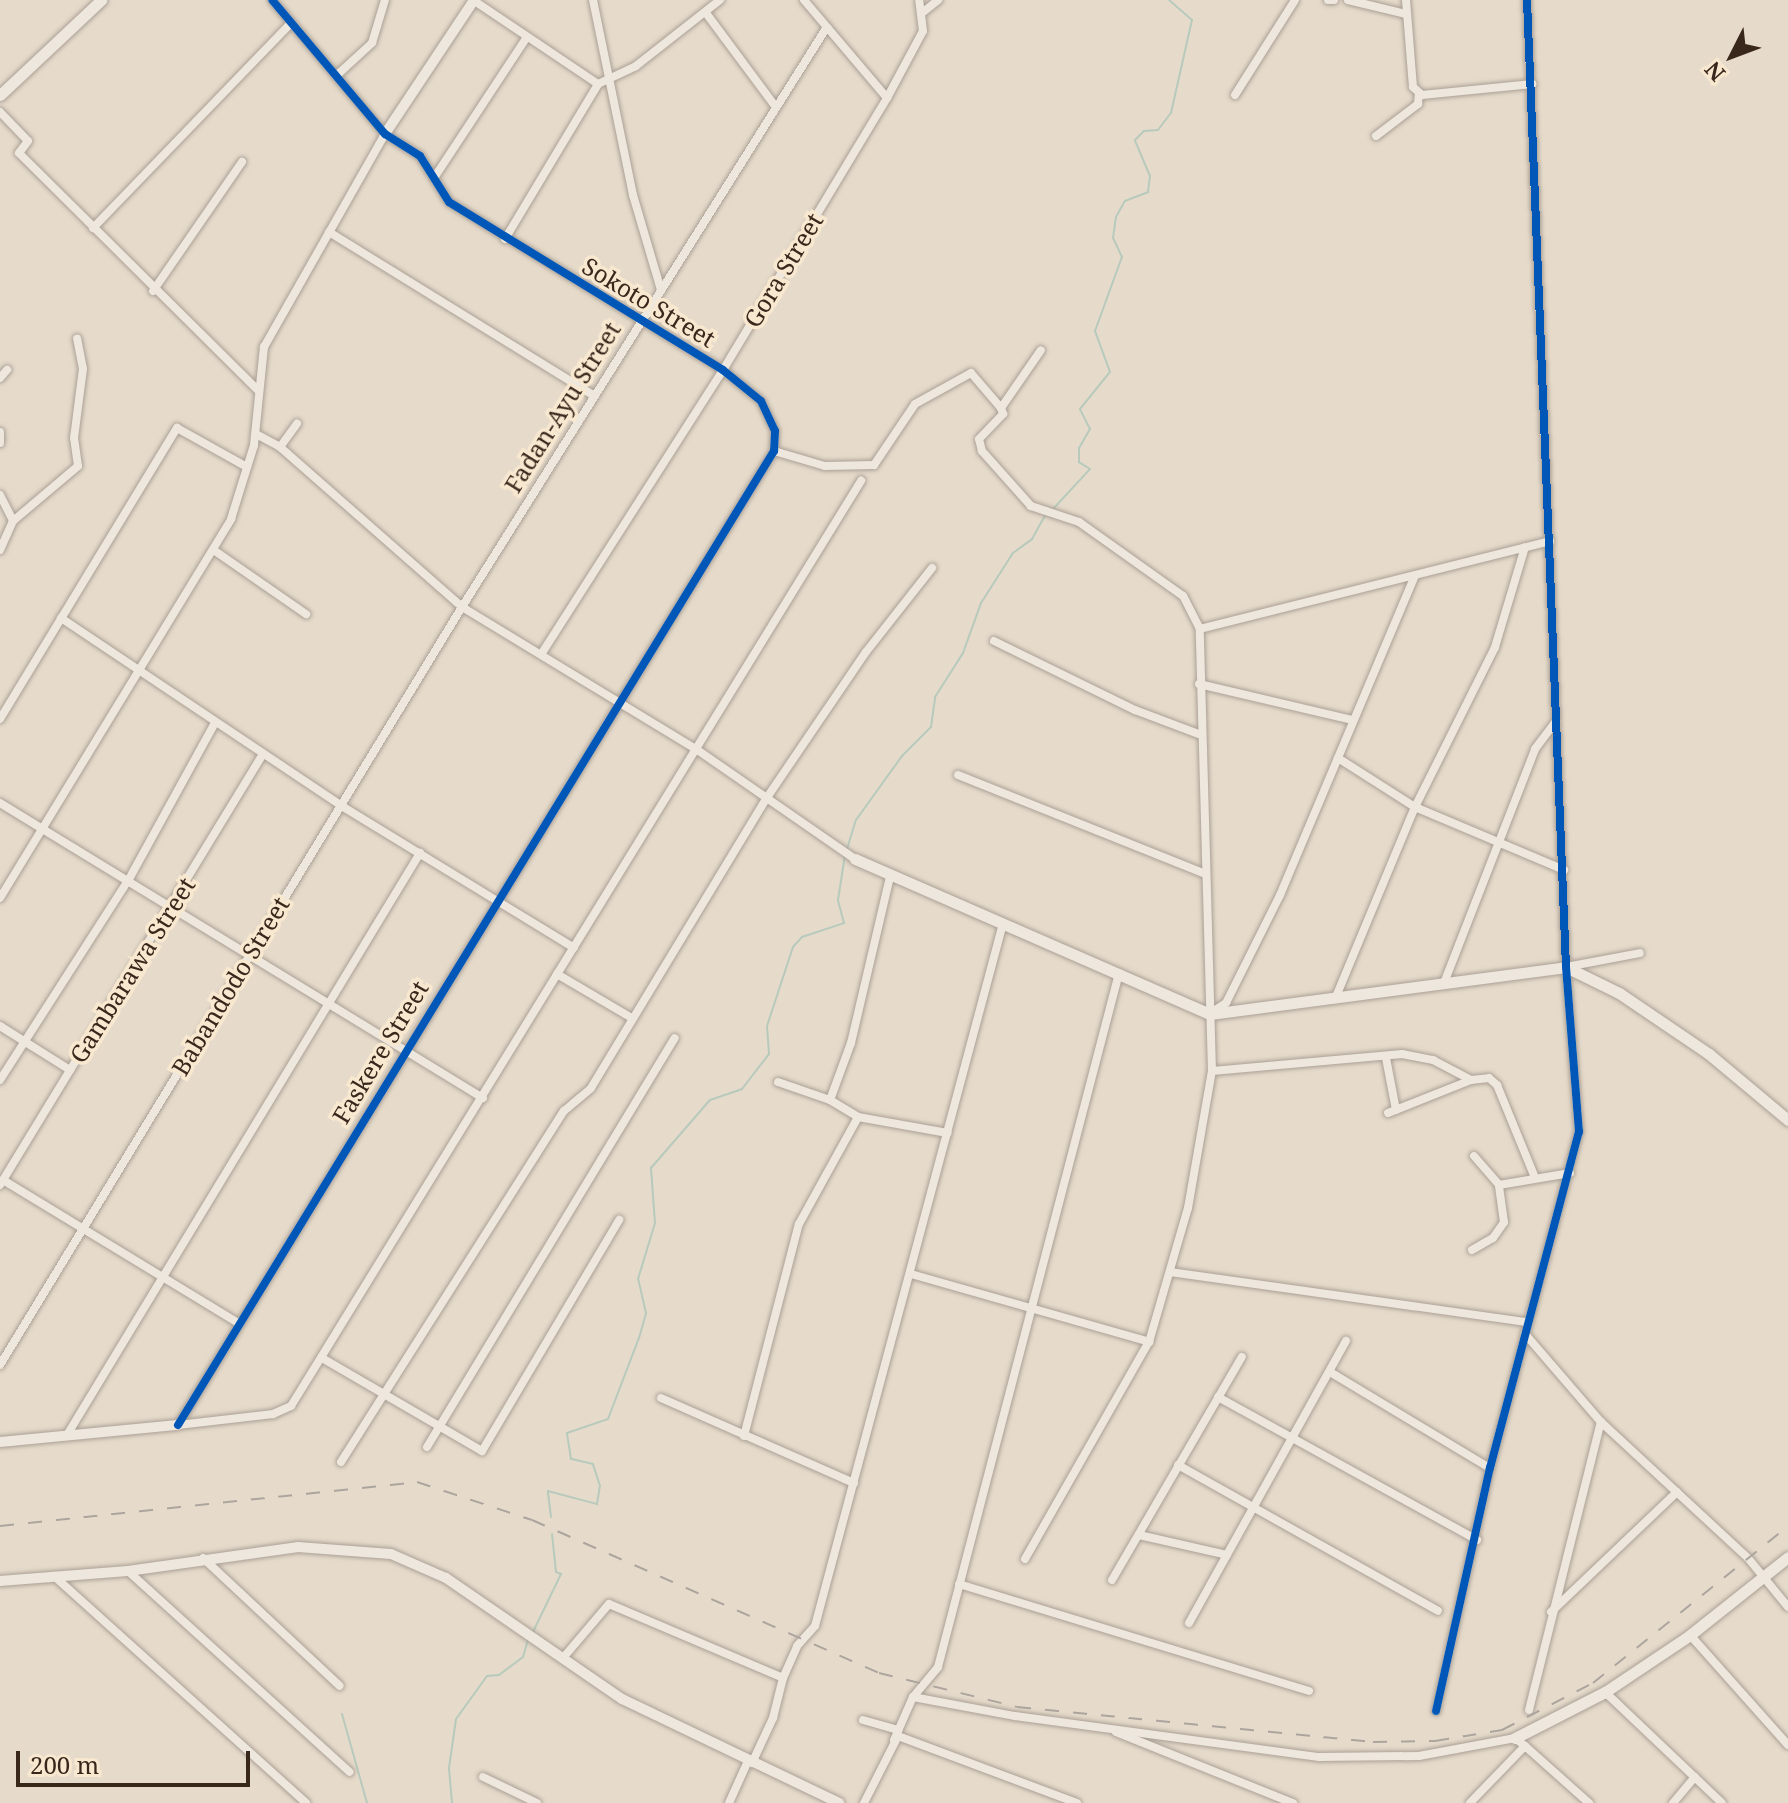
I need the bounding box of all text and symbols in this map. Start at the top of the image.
north arrow [1692,16,1772,96]
text: N [1697,56,1731,89]
street label: Gora Street [738,208,828,332]
street label: Sokoto Street [577,251,721,353]
street label: Fadan-Ayu Street [498,316,626,498]
street label: Gambarawa Street [63,872,201,1068]
street label: Babandodo Street [165,891,295,1081]
street label: Faskere Street [326,975,434,1129]
scale bar [20,1735,254,1785]
text: 200 m [30,1748,99,1781]

